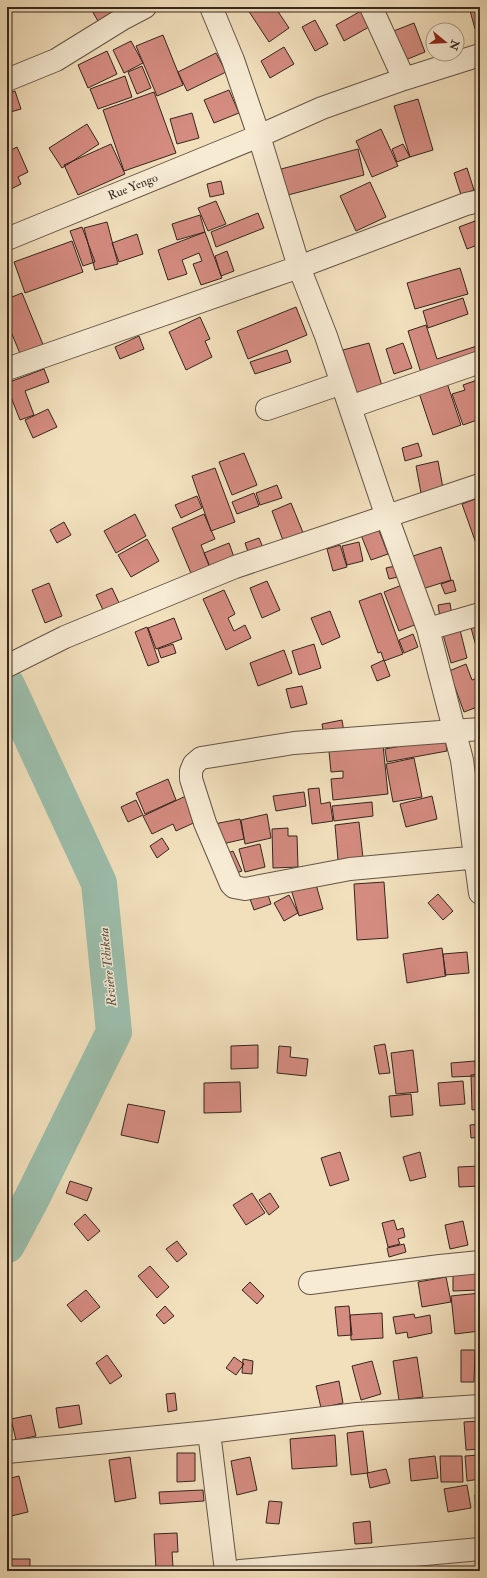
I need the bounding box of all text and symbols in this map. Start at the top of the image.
north arrow [425,22,465,62]
text: N [446,37,462,53]
street label: Rue Yengo [106,170,160,204]
water label: Rivière Tchiketa [96,927,120,1008]

